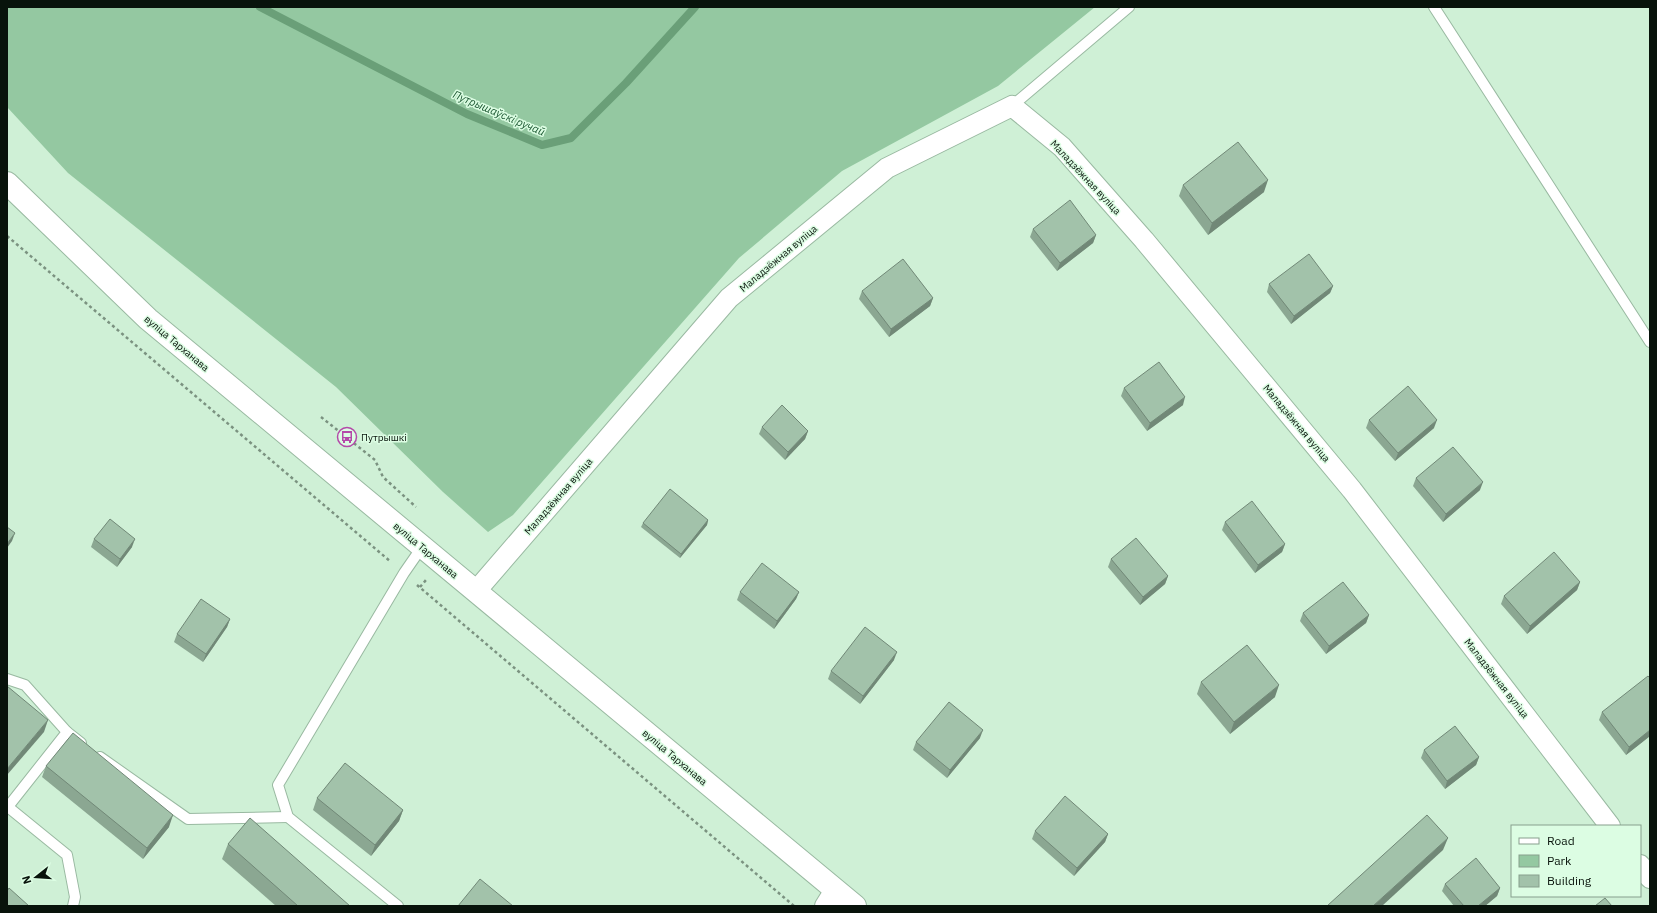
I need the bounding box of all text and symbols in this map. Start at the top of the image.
water label: Путрышаўскі ручай [451,87,547,139]
street label: Маладзёжная вуліца [1048,137,1124,218]
street label: Маладзёжная вуліца [737,222,820,295]
street label: вуліца Тарханава [142,312,212,375]
street label: Маладзёжная вуліца [1260,382,1333,465]
bus stop icon: Путрышкі [336,426,358,448]
place label: Путрышкі [361,431,407,444]
street label: Маладзёжная вуліца [521,455,596,537]
street label: вуліца Тарханава [391,519,461,582]
street label: Маладзёжная вуліца [1461,636,1532,721]
street label: вуліца Тарханава [640,726,710,789]
legend [1511,825,1641,897]
text: Road [1547,833,1575,848]
text: Park [1547,853,1572,868]
north arrow [16,857,56,897]
text: Building [1547,873,1592,888]
text: N [19,874,34,886]

